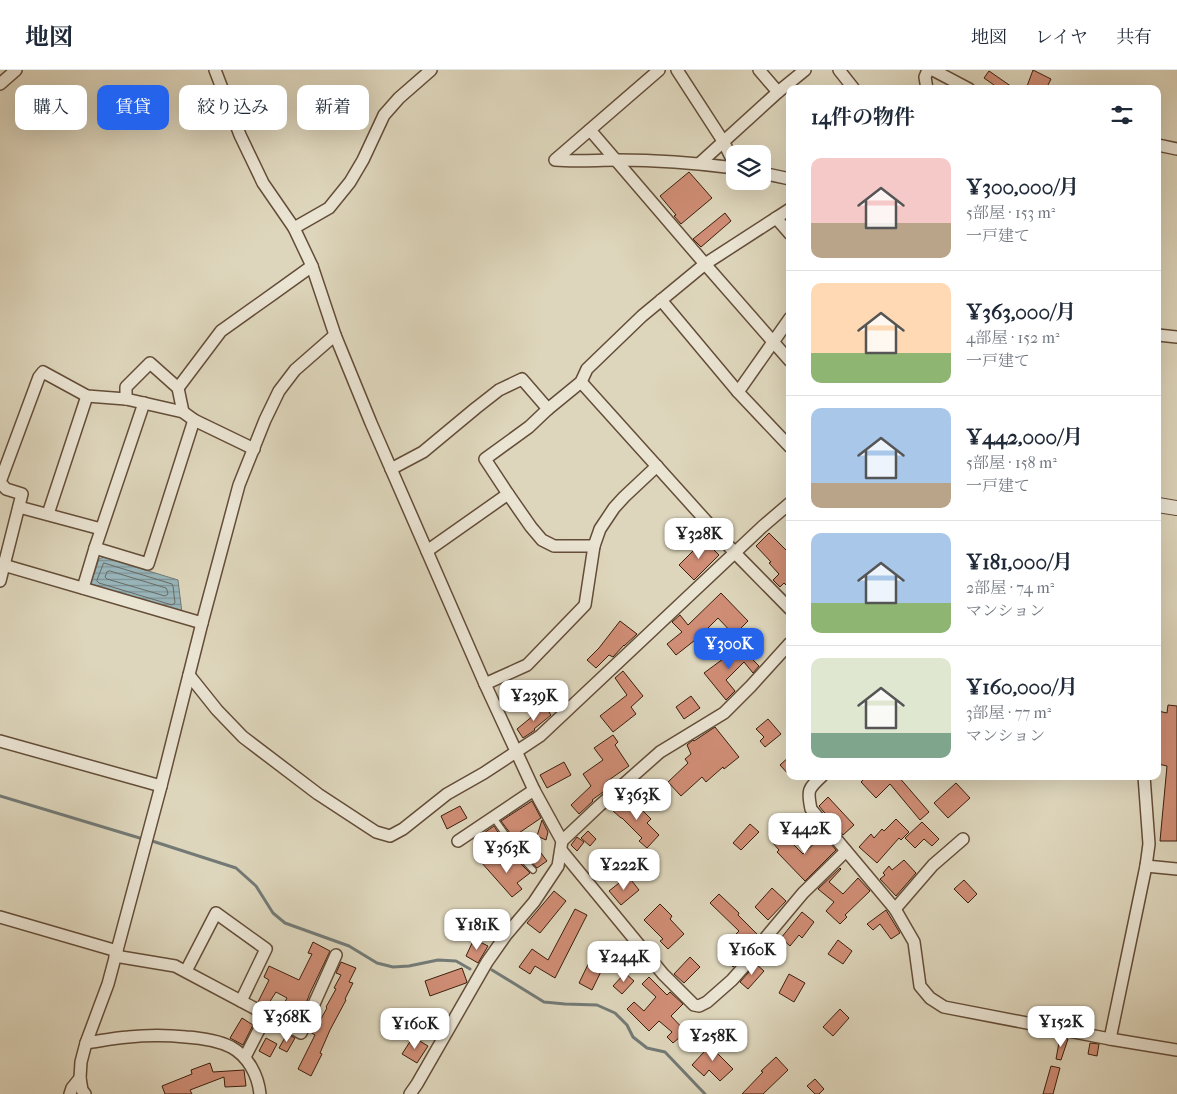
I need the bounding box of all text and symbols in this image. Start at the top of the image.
text: 地図 [25,23,73,51]
text: 地図 [971,27,1007,48]
text: レイヤ [1035,27,1088,48]
text: 共有 [1116,27,1152,48]
chip: 購入 [15,85,87,130]
chip: 賃貸 [97,85,169,130]
chip: 絞り込み [179,85,287,130]
chip: 新着 [297,85,369,130]
icon: filters [1108,101,1136,129]
text: 14件の物件 [811,105,915,129]
map controls [726,145,771,190]
button: layers [726,145,771,190]
text: ¥300,000/月 [966,175,1079,199]
icon: home [851,178,911,238]
text: 5部屋 · 153 m² [966,203,1055,222]
text: 一戸建て [966,226,1030,245]
text: ¥363,000/月 [966,300,1076,324]
icon: home [851,303,911,363]
text: 4部屋 · 152 m² [966,328,1060,347]
text: 一戸建て [966,351,1030,370]
text: ¥442,000/月 [966,425,1083,449]
icon: home [851,428,911,488]
text: 5部屋 · 158 m² [966,453,1057,472]
text: 一戸建て [966,476,1030,495]
pin: ¥328K [664,518,734,560]
text: ¥328K [676,524,722,543]
text: ¥181,000/月 [966,550,1073,574]
icon: home [851,553,911,613]
text: 2部屋 · 74 m² [966,578,1054,597]
text: マンション [966,601,1045,620]
pin: ¥300K [694,628,764,670]
text: ¥300K [705,634,753,653]
text: ¥160,000/月 [966,675,1078,699]
icon: home [851,678,911,738]
pin: ¥239K [499,680,569,722]
text: ¥239K [510,686,558,705]
text: 3部屋 · 77 m² [966,703,1051,722]
text: マンション [966,726,1045,745]
pin: ¥363K [602,778,672,821]
text: ¥363K [614,785,660,804]
pin: ¥442K [770,812,840,855]
text: ¥442K [779,819,831,838]
pin: ¥363K [472,832,542,874]
text: ¥363K [484,838,530,857]
pin: ¥222K [589,848,659,891]
text: ¥222K [600,855,648,874]
pin: ¥181K [442,908,512,951]
text: ¥181K [455,915,499,934]
pin: ¥160K [717,934,787,976]
pin: ¥244K [589,940,659,983]
text: ¥160K [728,940,776,959]
text: ¥244K [598,947,650,966]
pin: ¥368K [252,1000,322,1043]
pin: ¥152K [1026,1006,1096,1048]
text: ¥368K [263,1007,311,1026]
pin: ¥160K [380,1008,450,1050]
text: ¥152K [1039,1012,1083,1031]
text: ¥160K [391,1014,439,1033]
pin: ¥258K [678,1020,748,1062]
text: ¥258K [689,1026,737,1045]

